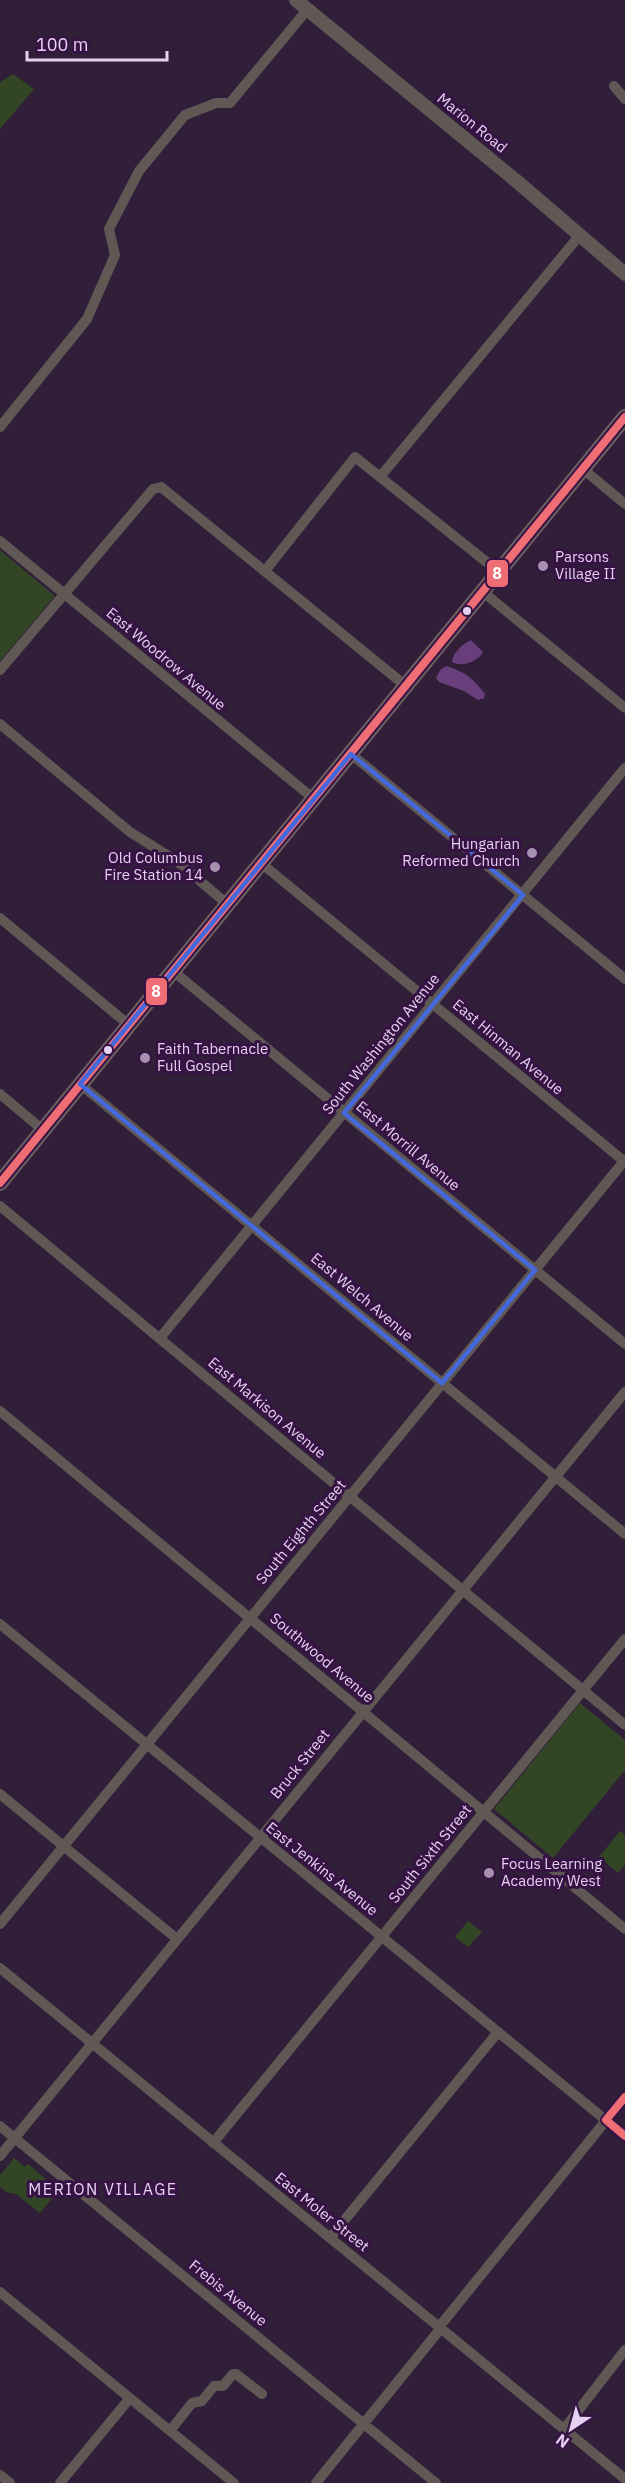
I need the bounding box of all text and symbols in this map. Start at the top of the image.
scale bar [27,24,166,62]
text: 100 m [36,33,88,56]
street label: Marion Road [434,89,511,157]
place label: Parsons Village II [555,547,616,583]
line badge: 8 [486,559,509,588]
marker: Parsons Village II [536,559,550,573]
text: 8 [492,563,502,583]
street label: East Woodrow Avenue [103,603,230,714]
unlabelled marker [461,605,473,617]
place label: Hungarian Reformed Church [402,834,520,870]
marker: Hungarian Reformed Church [525,846,539,860]
place label: Old Columbus Fire Station 14 [104,848,203,884]
marker: Old Columbus Fire Station 14 [208,860,222,874]
street label: South Washington Avenue [318,969,443,1118]
line badge: 8 [145,977,168,1006]
text: 8 [151,981,161,1001]
street label: East Hinman Avenue [449,995,568,1099]
place label: Faith Tabernacle Full Gospel [157,1039,268,1075]
unlabelled marker [102,1044,114,1056]
marker: Faith Tabernacle Full Gospel [138,1051,152,1065]
street label: East Morrill Avenue [352,1097,464,1195]
street label: East Welch Avenue [307,1248,417,1345]
street label: East Markison Avenue [205,1353,330,1462]
street label: South Eighth Street [251,1476,350,1588]
street label: Southwood Avenue [266,1609,378,1707]
street label: Bruck Street [266,1725,333,1802]
street label: South Sixth Street [384,1800,475,1907]
street label: East Jenkins Avenue [263,1818,382,1920]
place label: Focus Learning Academy West [501,1854,602,1890]
marker: Focus Learning Academy West [482,1866,496,1880]
street label: East Moler Street [271,2168,373,2255]
district label: MERION VILLAGE [28,2179,178,2199]
street label: Frebis Avenue [185,2255,271,2330]
north arrow [541,2399,601,2459]
text: N [552,2430,573,2453]

